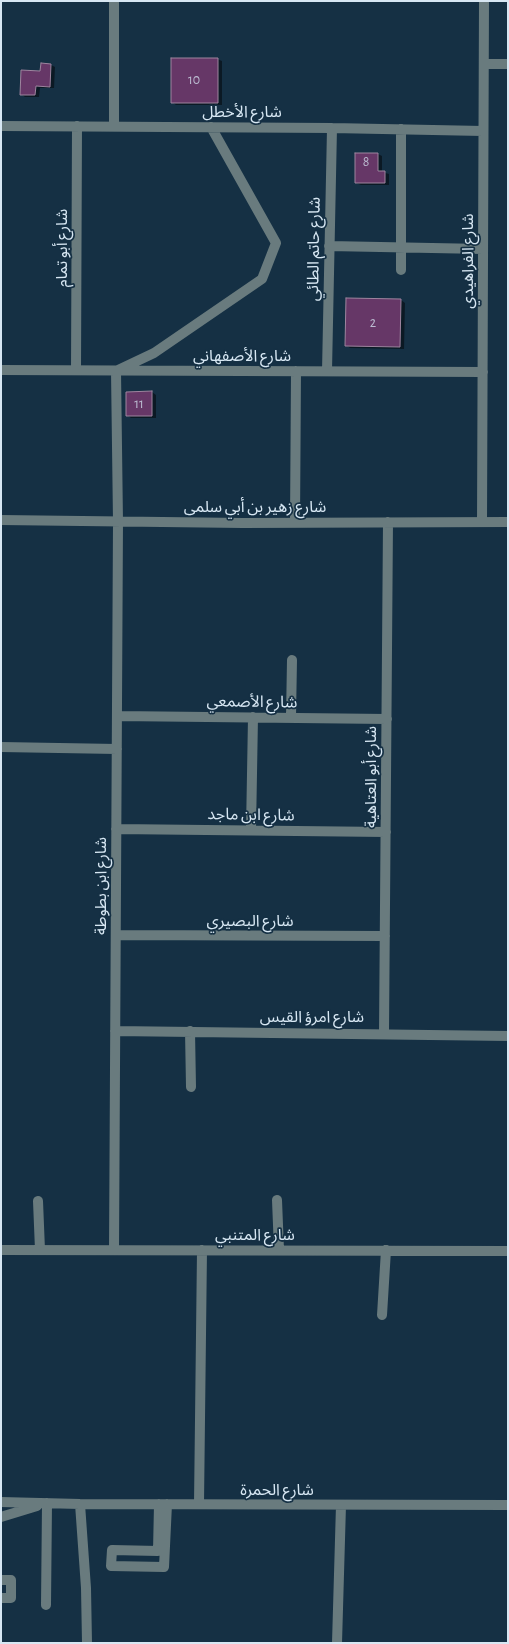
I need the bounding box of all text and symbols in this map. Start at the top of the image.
house number: 10 [188,72,200,88]
street label: شارع الأخطل [202,102,282,122]
house number: 8 [363,154,369,170]
street label: شارع حاتم الطائي [303,197,325,301]
street label: شارع أبو تمام [52,209,72,287]
street label: شارع الفراهيدي [458,213,478,309]
house number: 2 [370,315,376,331]
street label: شارع الأصفهاني [193,346,291,366]
house number: 11 [134,396,144,412]
street label: شارع زهير بن أبي سلمى [184,497,326,517]
street label: شارع الأصمعي [206,692,298,712]
street label: شارع أبو العتاهية [361,726,381,828]
street label: شارع ابن ماجد [207,805,295,825]
street label: شارع ابن بطوطة [91,837,111,935]
street label: شارع البصيري [207,911,293,931]
street label: شارع امرؤ القيس [260,1007,364,1027]
street label: شارع المتنبي [215,1225,295,1245]
street label: شارع الحمرة [240,1480,314,1500]

